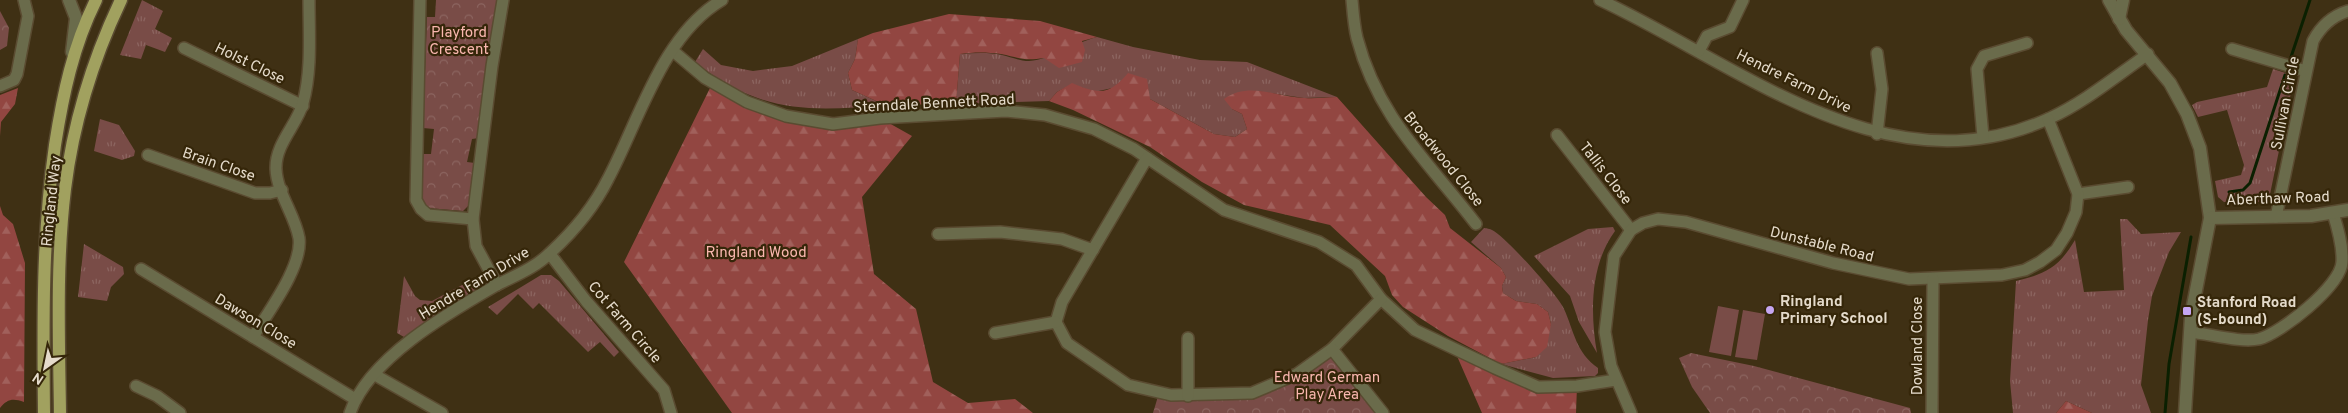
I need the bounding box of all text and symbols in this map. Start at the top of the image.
park label: Playford Crescent [429,24,489,60]
street label: Holst Close [211,39,288,89]
street label: Hendre Farm Drive [1733,46,1854,118]
street label: Sullivan Circle [2268,55,2305,152]
street label: Sterndale Bennett Road [853,91,1015,118]
street label: Broadwood Close [1399,109,1487,211]
street label: Tallis Close [1574,139,1635,209]
street label: Brain Close [180,144,257,187]
street label: Ringland Way [38,155,67,248]
street label: Aberthaw Road [2226,188,2330,211]
street label: Dunstable Road [1768,223,1875,268]
street label: Hendre Farm Drive [416,244,534,325]
park label: Ringland Wood [705,244,807,263]
street label: Cot Farm Circle [583,278,665,368]
street label: Dawson Close [211,290,300,354]
place label: Ringland Primary School [1780,293,1888,329]
place label: Stanford Road (S-bound) [2197,294,2296,330]
street label: Dowland Close [1909,297,1928,395]
marker: Ringland Primary School [1764,304,1776,316]
marker: Stanford Road (S-bound) [2181,305,2193,317]
north arrow [20,343,70,393]
text: N [30,368,48,388]
park label: Edward German Play Area [1274,369,1380,405]

